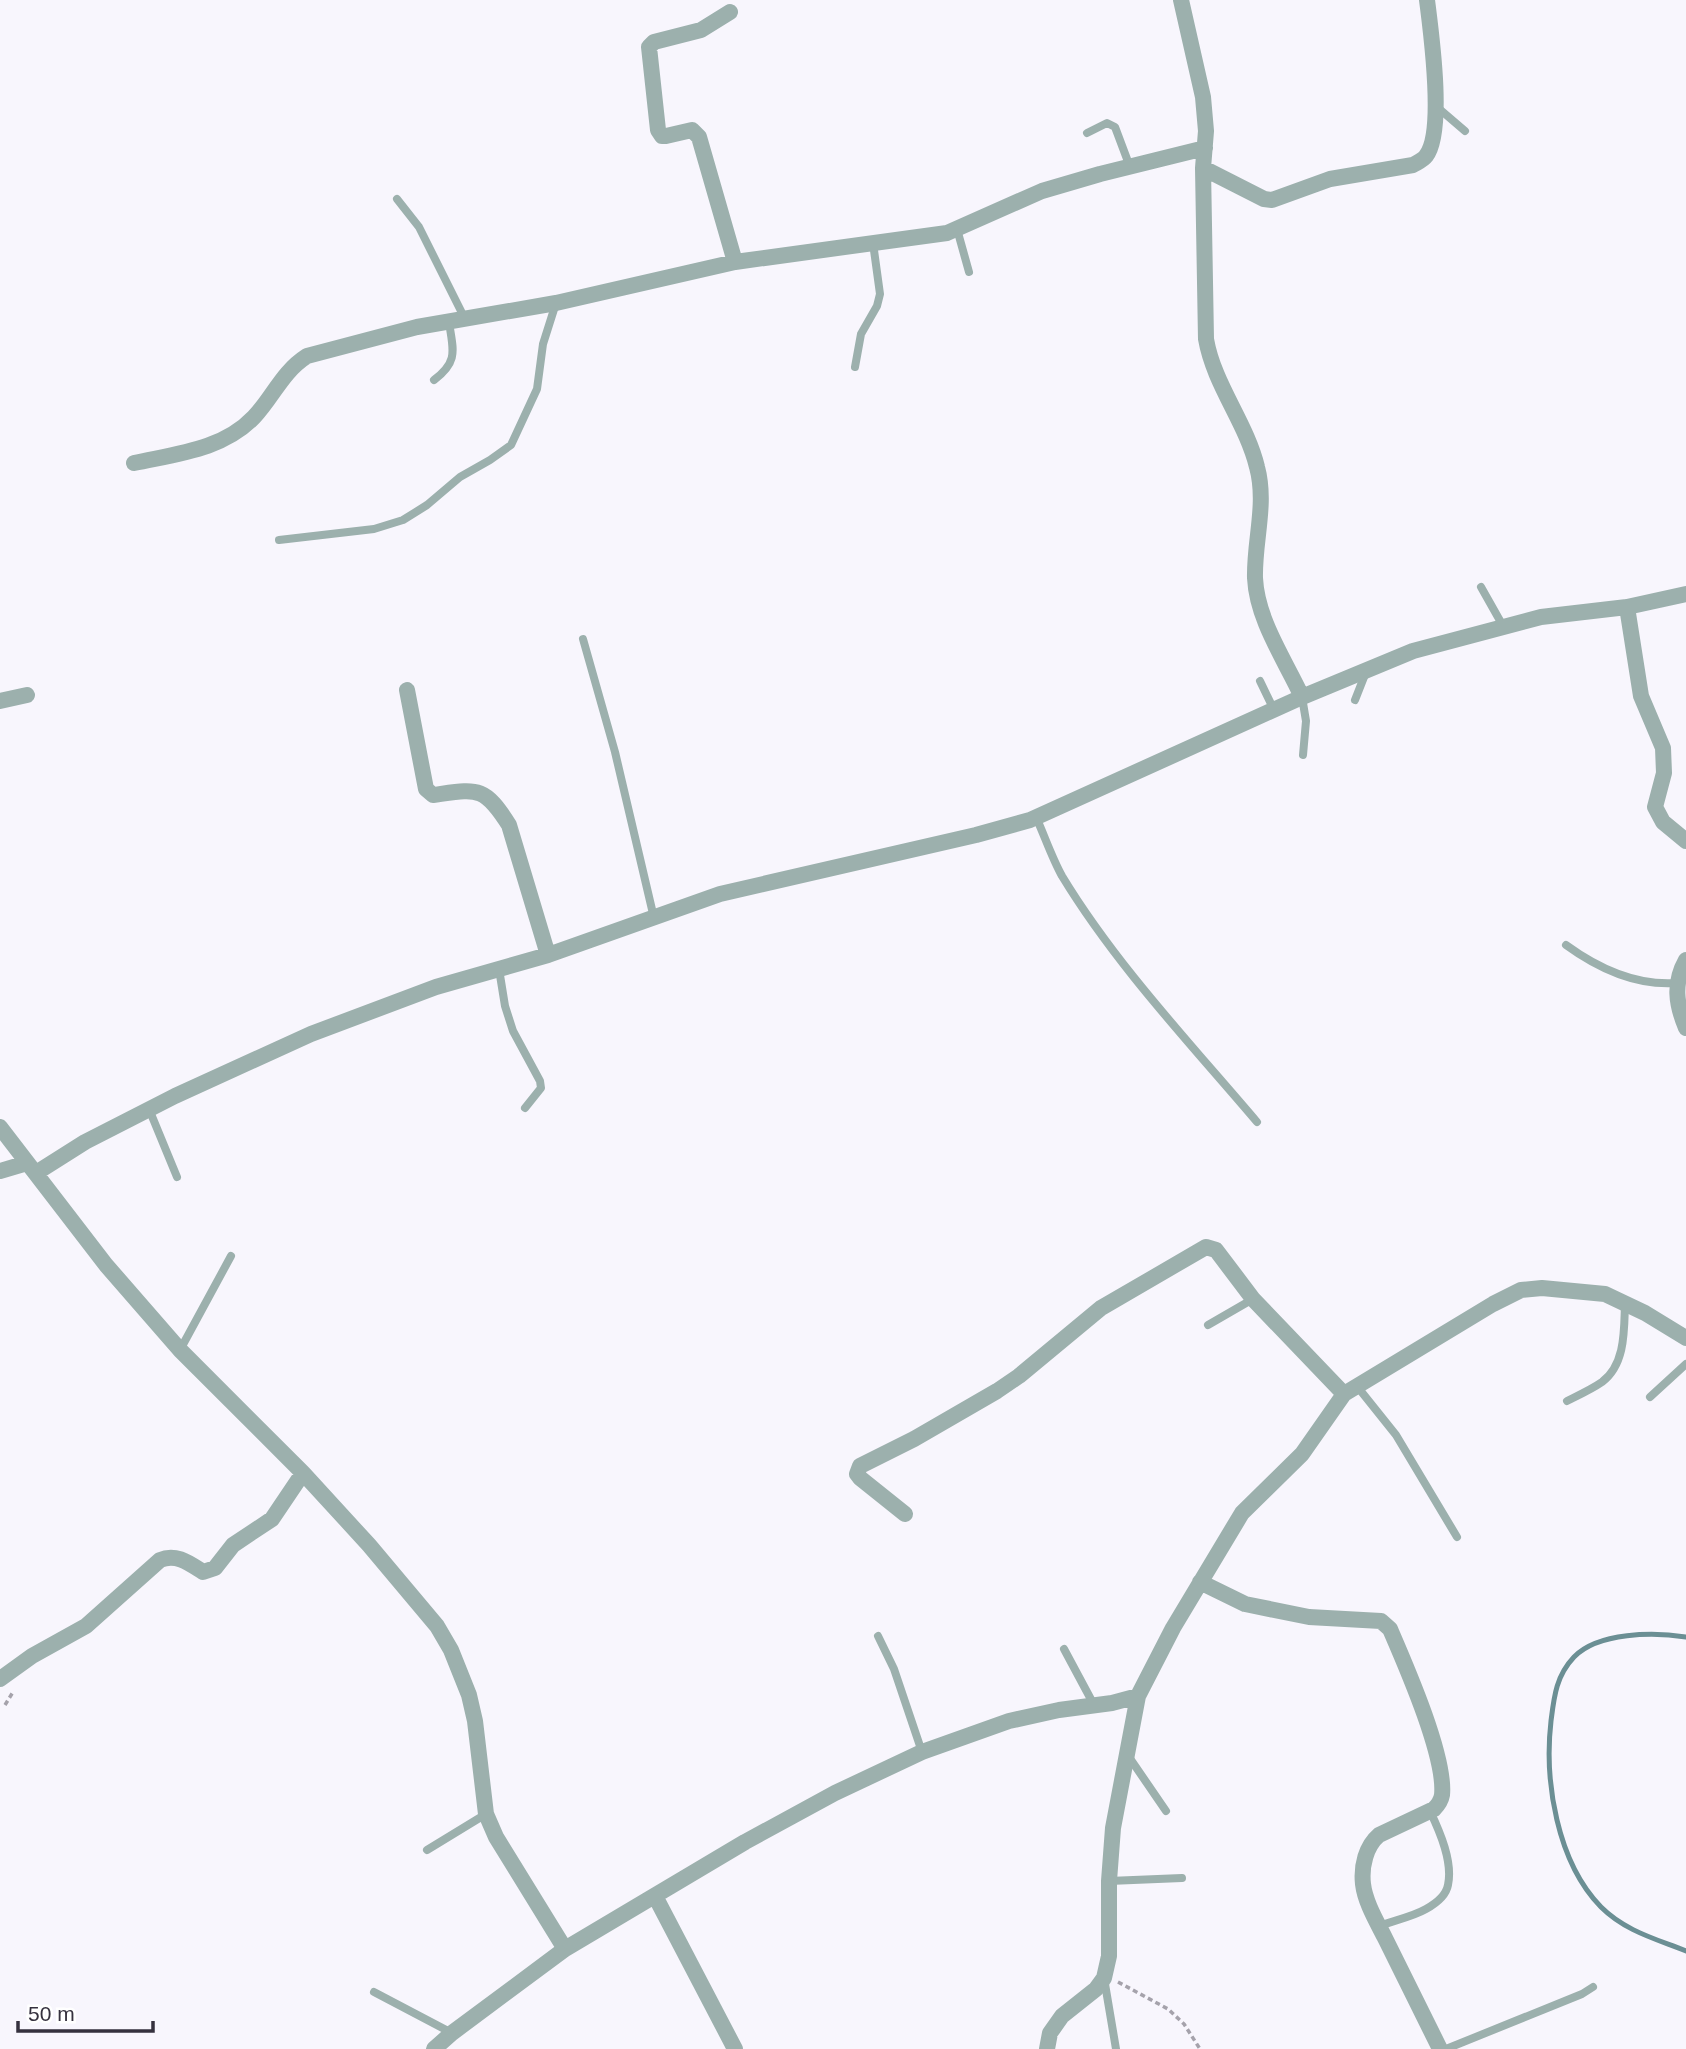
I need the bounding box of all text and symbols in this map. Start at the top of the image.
scale bar [18,1990,152,2034]
text: 50 m [28,2002,75,2025]

